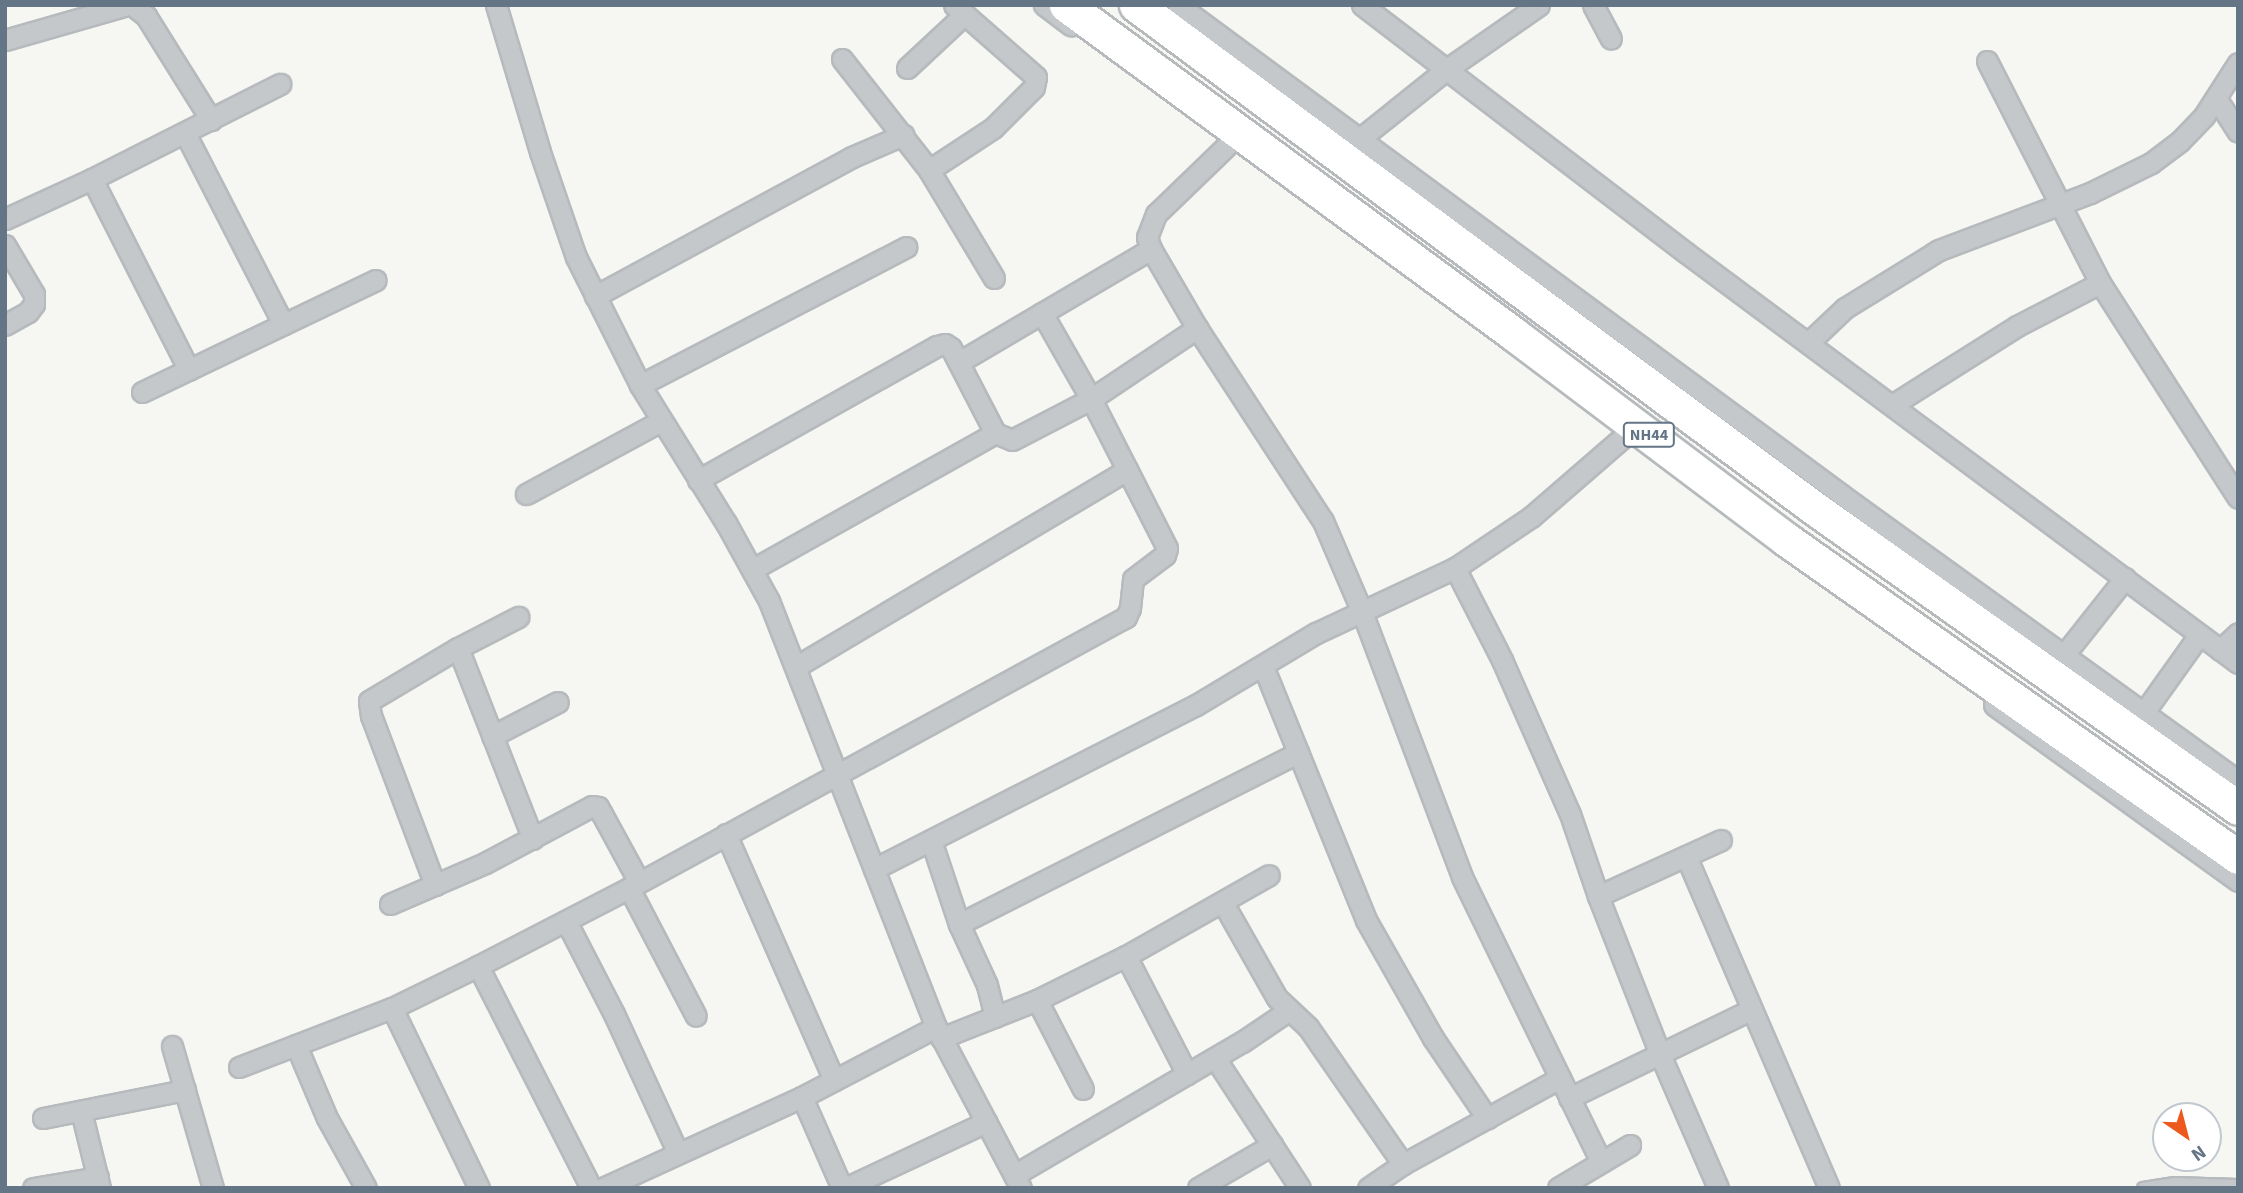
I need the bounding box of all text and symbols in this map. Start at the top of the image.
road number: NH44 [1623,422,1675,448]
north arrow [2152,1102,2222,1172]
text: N [2185,1138,2211,1168]

